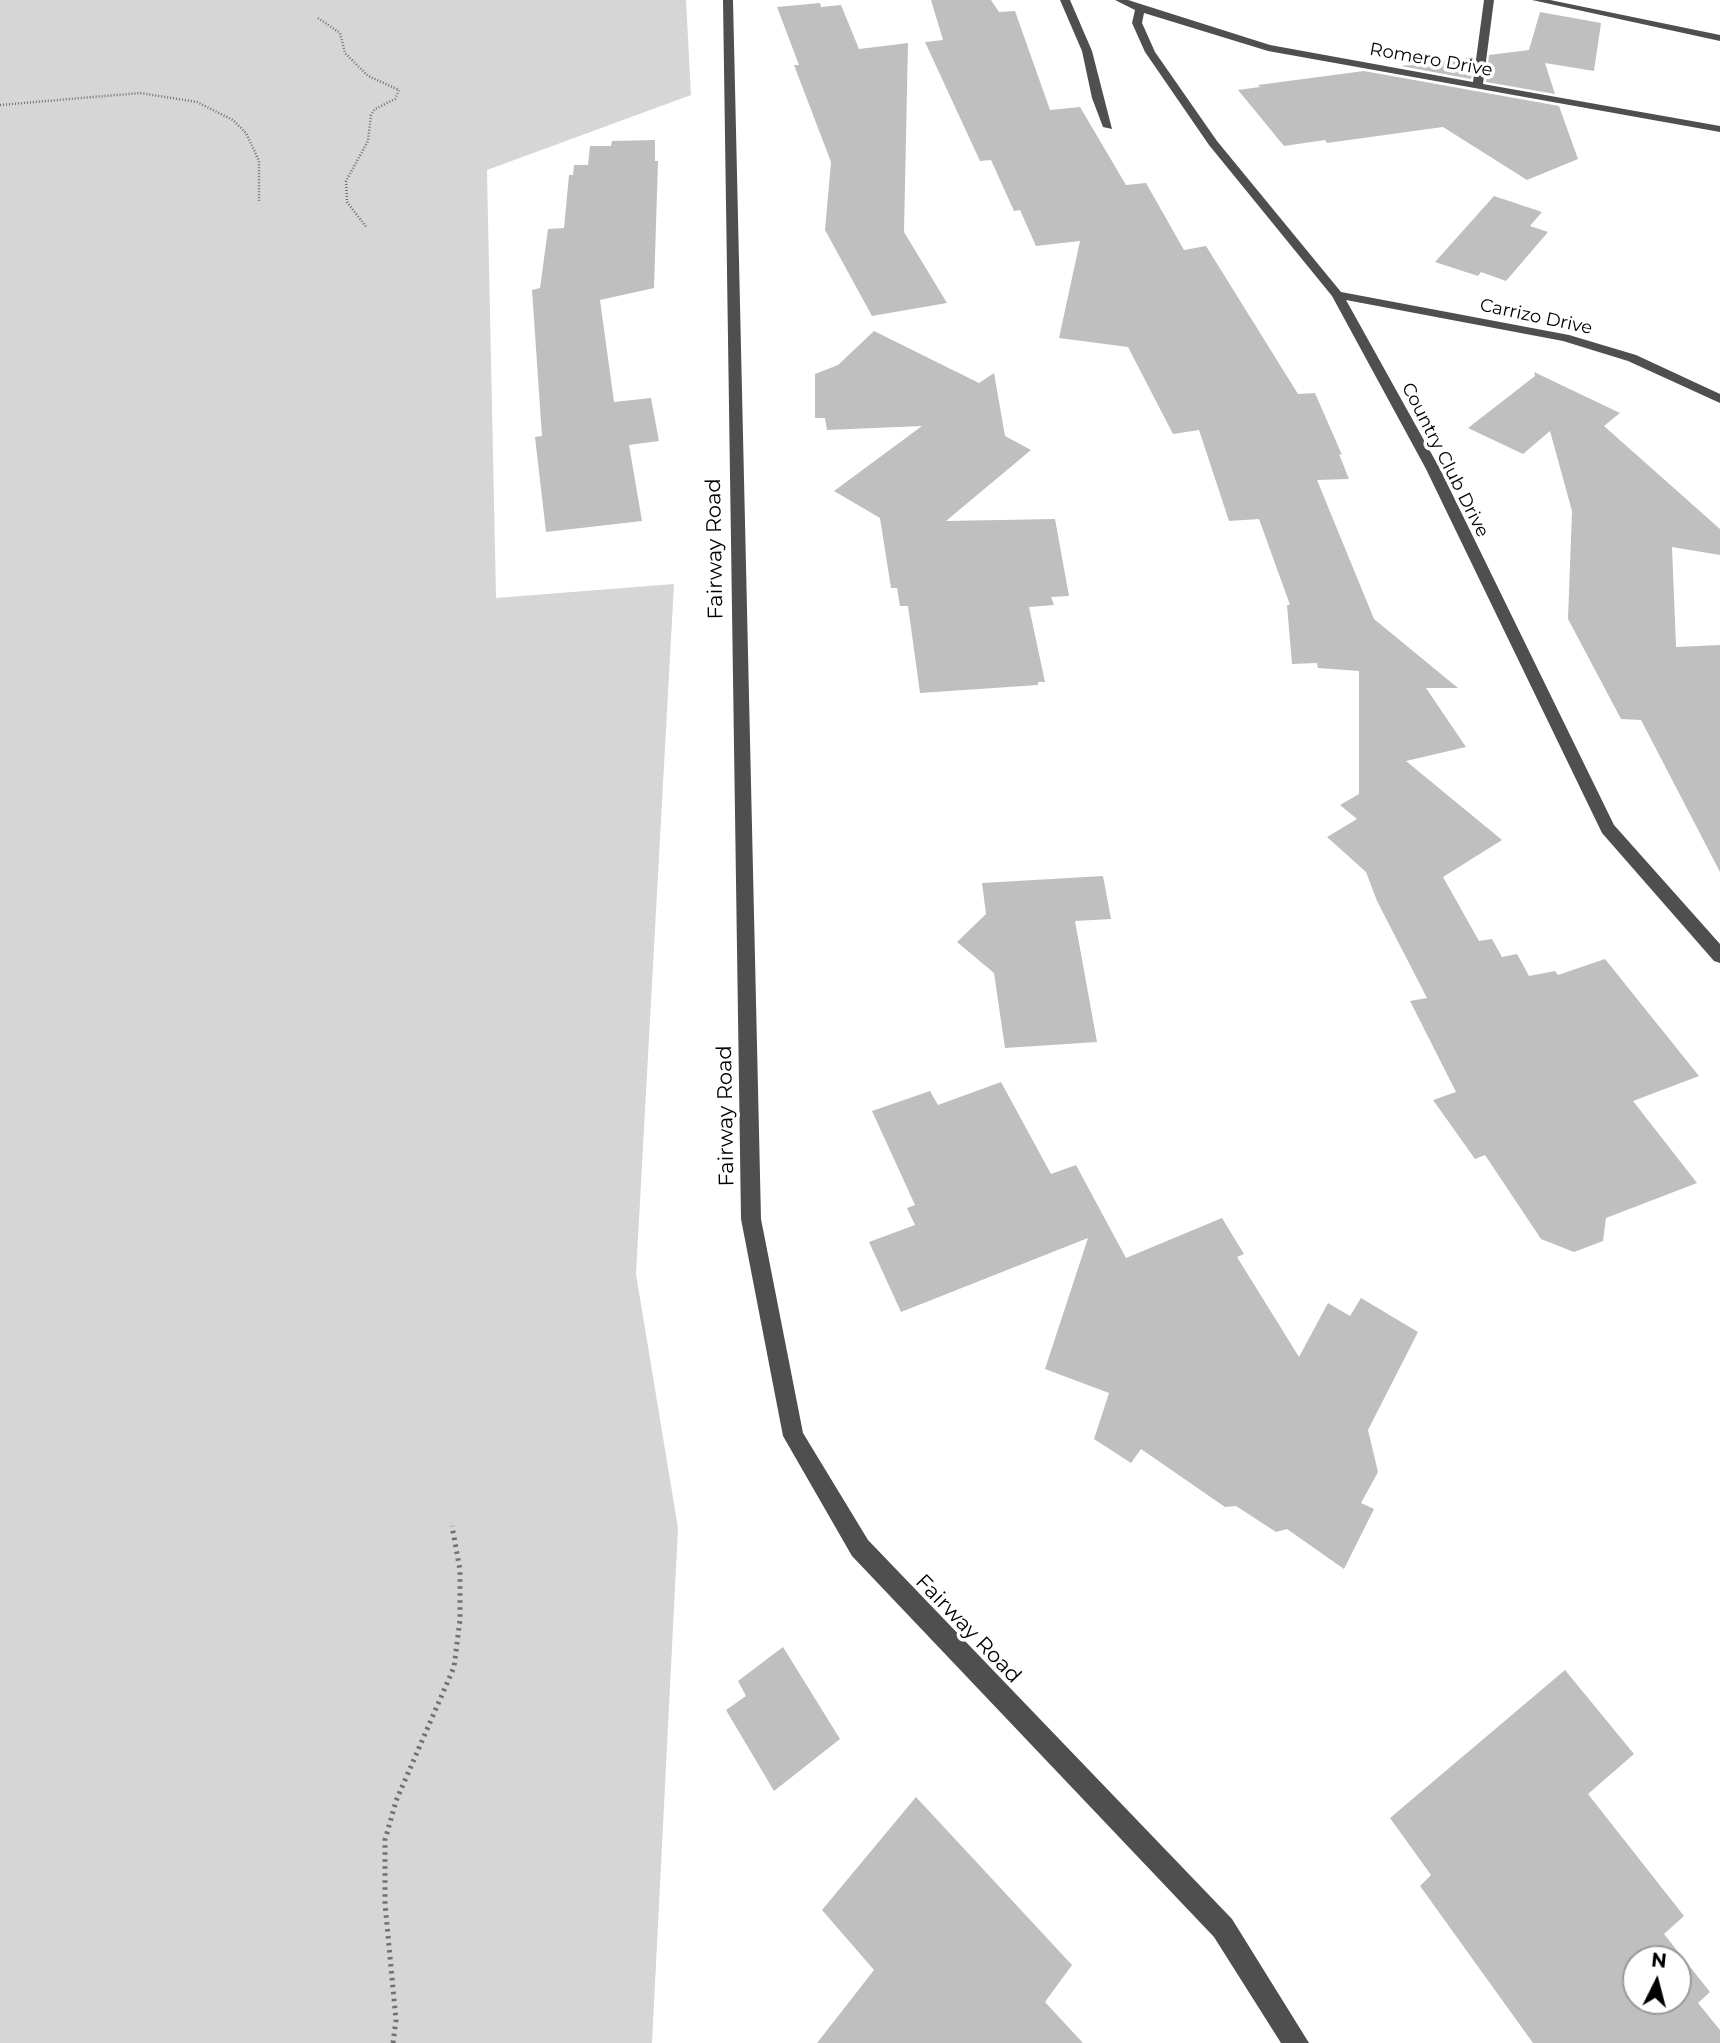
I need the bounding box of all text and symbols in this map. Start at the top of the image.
street label: Romero Drive [1368,39,1494,81]
street label: Carrizo Drive [1478,295,1594,339]
street label: Country Club Drive [1397,379,1493,541]
street label: Fairway Road [701,478,729,620]
street label: Fairway Road [712,1045,740,1187]
street label: Fairway Road [910,1569,1026,1689]
north arrow [1622,1945,1692,2015]
text: N [1650,1948,1668,1973]

